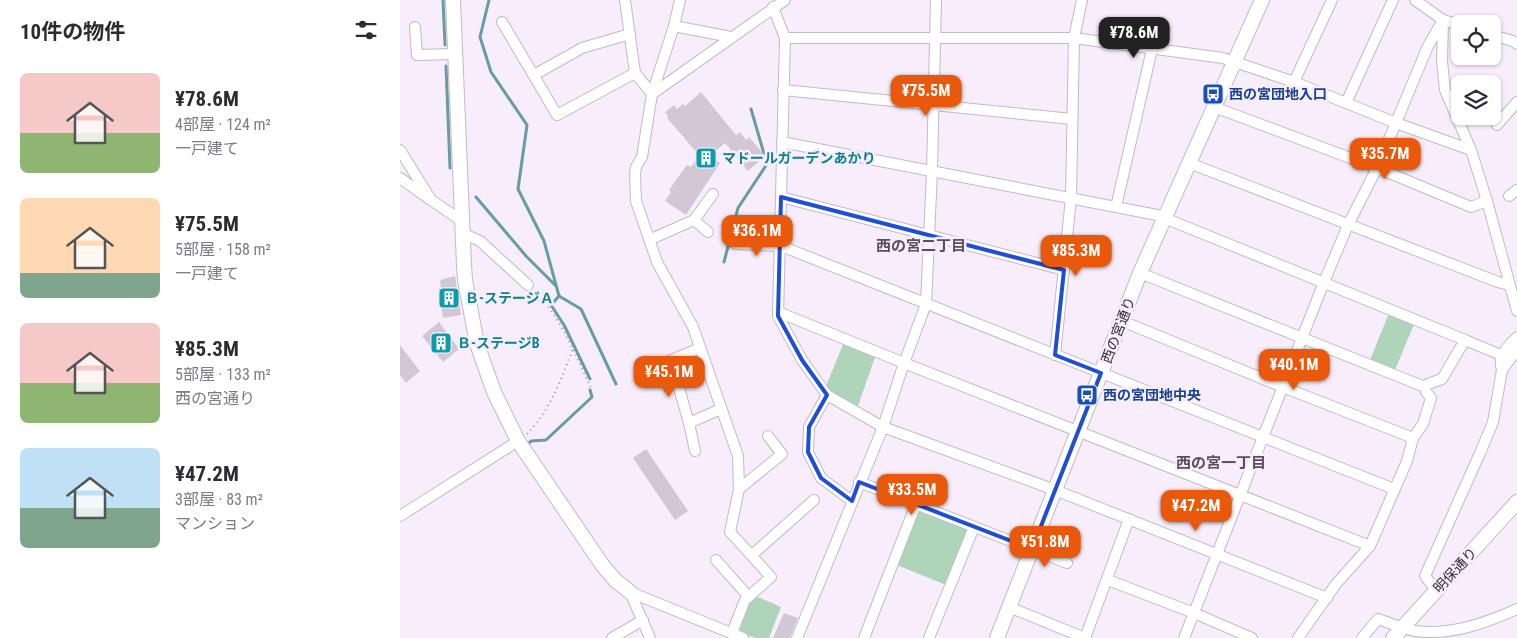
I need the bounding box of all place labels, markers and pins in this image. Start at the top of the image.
pin: ¥78.6M [1093,17,1175,59]
pin: ¥75.5M [885,74,967,117]
bus stop icon: 西の宮団地入口 [1201,82,1225,106]
place label: 西の宮団地入口 [1229,86,1327,102]
pin: ¥35.7M [1344,138,1426,180]
building icon: マドールガーデンあかり [694,146,718,170]
place label: マドールガーデンあかり [722,150,876,166]
pin: ¥36.1M [716,214,798,257]
pin: ¥85.3M [1035,234,1117,277]
building icon: Ｂ‐ステージＡ [437,286,461,310]
place label: Ｂ‐ステージＡ [465,290,554,306]
building icon: Ｂ‐ステージB [429,331,453,355]
place label: Ｂ‐ステージB [457,335,540,351]
pin: ¥40.1M [1253,348,1335,391]
pin: ¥45.1M [628,356,710,398]
bus stop icon: 西の宮団地中央 [1075,383,1099,407]
place label: 西の宮団地中央 [1103,387,1201,403]
pin: ¥33.5M [871,474,953,516]
pin: ¥47.2M [1155,490,1237,532]
pin: ¥51.8M [1004,526,1086,568]

